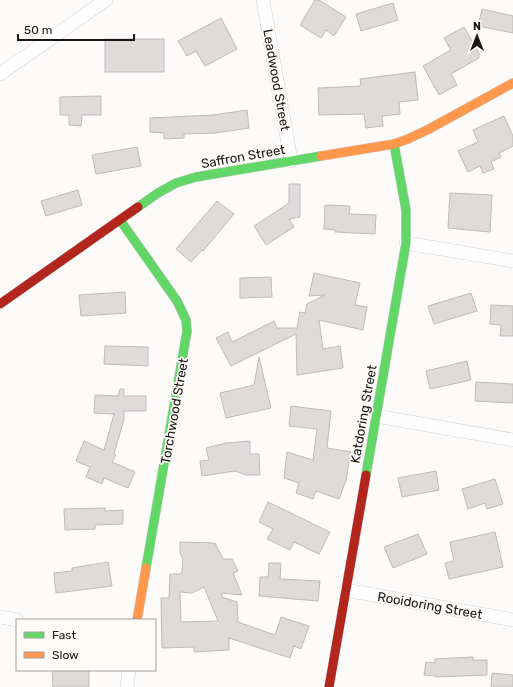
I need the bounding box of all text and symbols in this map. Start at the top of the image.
scale bar [18,16,134,42]
north arrow [457,16,497,56]
text: N [473,20,481,33]
text: 50 m [24,23,52,37]
street label: Leadwood Street [260,28,293,132]
street label: Saffron Street [200,142,286,171]
street label: Torchwood Street [158,357,191,465]
street label: Katdoring Street [347,364,381,465]
street label: Rooidoring Street [376,589,484,623]
legend [16,619,156,671]
text: Fast [52,628,76,642]
text: Slow [52,648,79,662]

